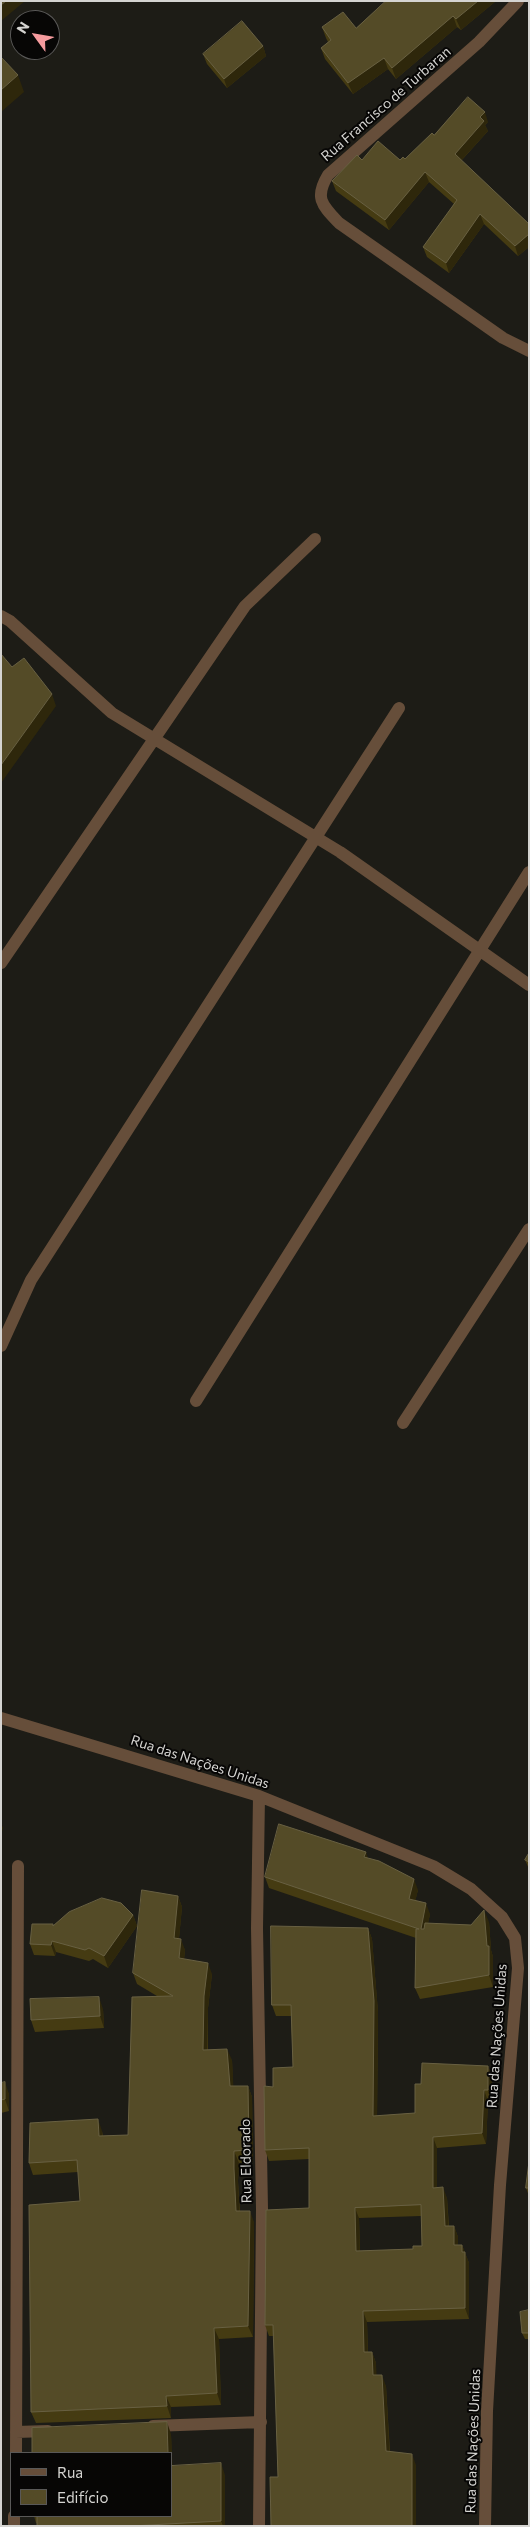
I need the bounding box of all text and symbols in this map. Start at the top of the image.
north arrow [10,10,60,60]
text: N [13,18,33,36]
street label: Rua Francisco de Turbaran [318,43,454,165]
street label: Rua das Nações Unidas [129,1732,271,1792]
street label: Rua das Nações Unidas [484,1963,510,2109]
street label: Rua Eldorado [237,2119,255,2203]
street label: Rua das Nações Unidas [462,2368,484,2514]
legend [10,2452,172,2517]
text: Rua [57,2463,83,2481]
text: Edifício [57,2488,108,2506]

